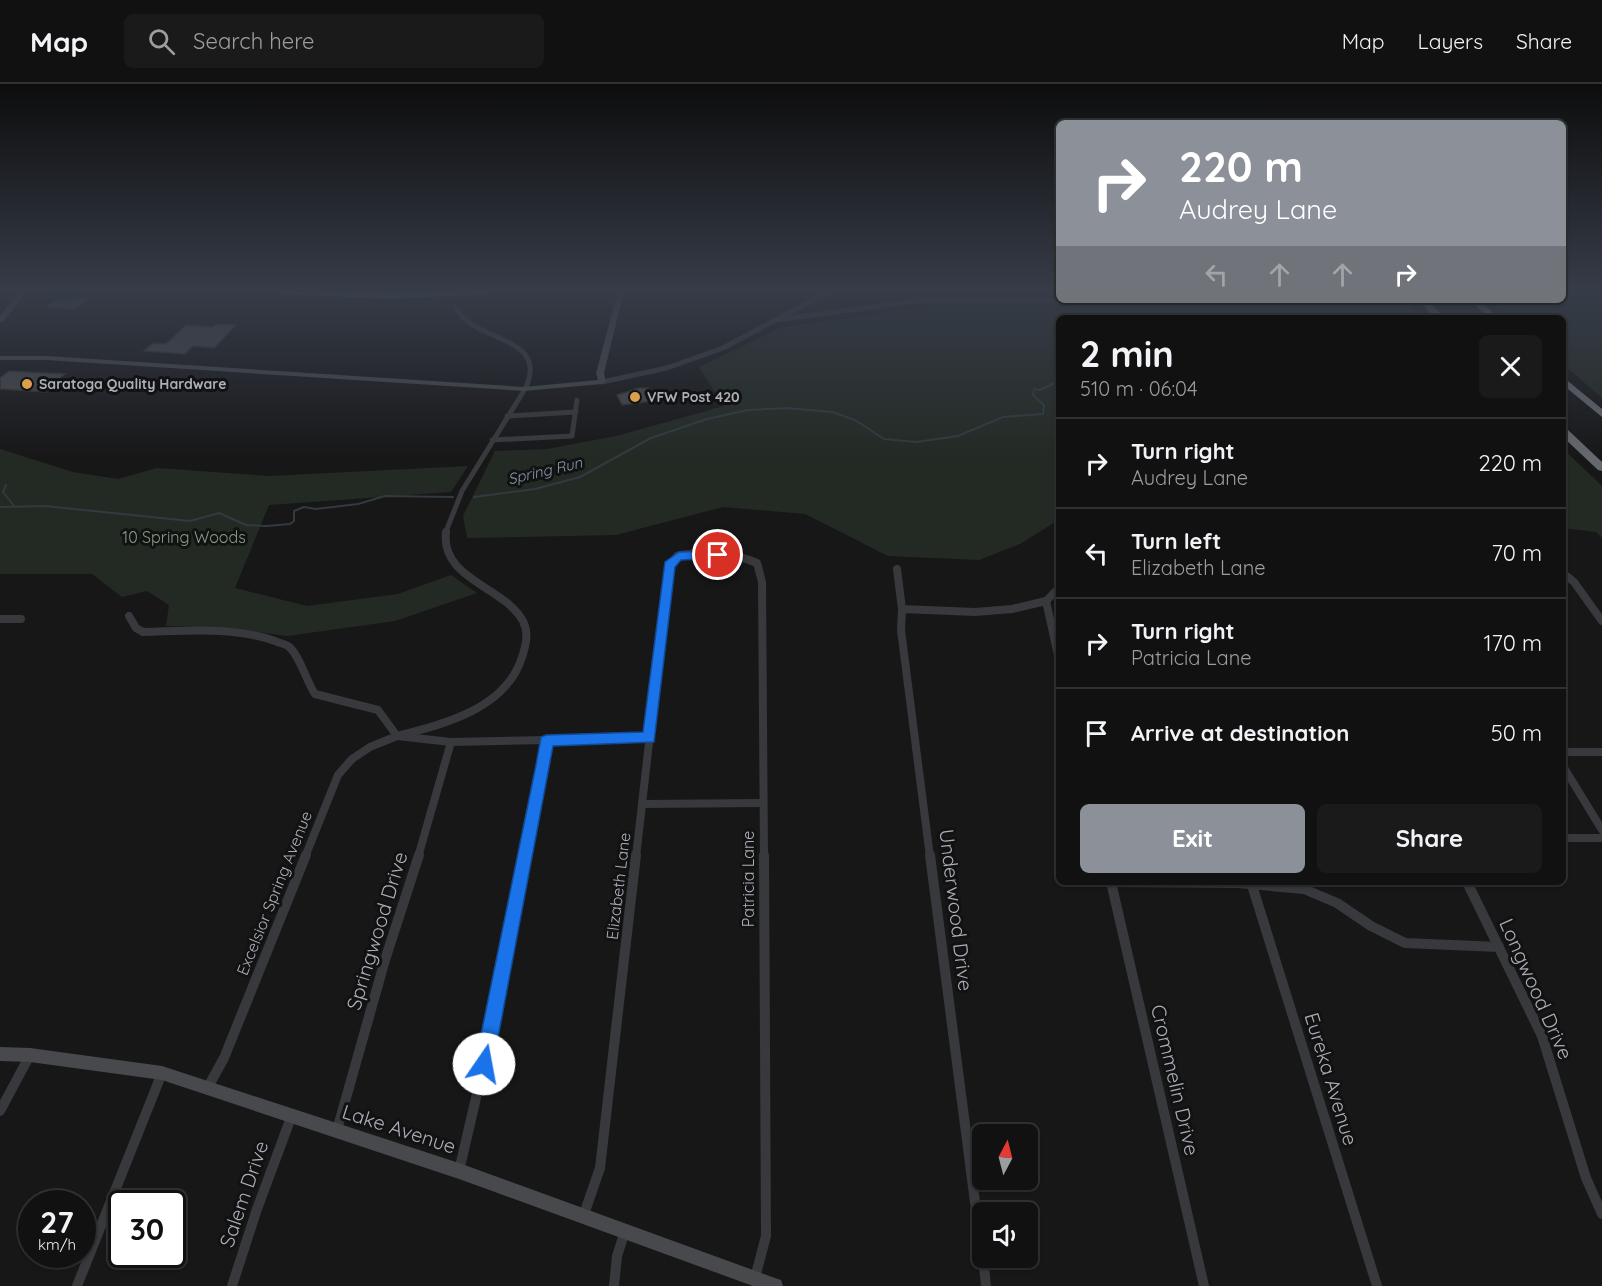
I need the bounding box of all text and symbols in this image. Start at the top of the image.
search box [124,14,544,68]
text: Map [30,24,88,59]
icon: search [145,25,178,58]
text: Search here [193,27,315,55]
text: Map [1342,28,1385,54]
text: Layers [1418,28,1483,54]
text: Share [1516,28,1572,54]
text: 220 m [1179,140,1303,193]
icon: right [1080,144,1158,222]
text: Audrey Lane [1179,192,1337,226]
icon: left [1200,258,1233,291]
icon: ahead [1263,258,1296,291]
icon: ahead [1326,258,1359,291]
icon: right [1389,258,1422,291]
text: 2 min [1080,331,1174,376]
button: close [1479,335,1542,398]
place label: Saratoga Quality Hardware [39,375,226,393]
text: 510 m · 06:04 [1080,376,1198,401]
marker: Saratoga Quality Hardware [20,377,34,391]
place label: VFW Post 420 [647,388,740,406]
marker: VFW Post 420 [628,390,642,404]
text: Turn right [1131,437,1235,465]
icon: right [1080,447,1113,480]
text: 220 m [1478,449,1542,477]
water label: Spring Run [506,453,584,488]
text: Audrey Lane [1131,465,1248,490]
park label: 10 Spring Woods [122,527,246,547]
text: Turn left [1131,527,1221,555]
pin [692,529,743,580]
icon: left [1080,537,1113,570]
icon: arrive [701,538,734,571]
text: 70 m [1492,539,1542,567]
text: Elizabeth Lane [1131,555,1266,580]
text: Turn right [1131,617,1235,645]
icon: right [1080,627,1113,660]
text: 170 m [1483,629,1542,657]
text: Patricia Lane [1131,645,1252,670]
icon: arrive [1080,717,1113,750]
text: Arrive at destination [1131,719,1349,747]
text: 50 m [1491,719,1542,747]
button: Exit [1080,804,1305,873]
button: Share [1317,804,1542,873]
street label: Excelsior Spring Avenue [232,808,316,978]
street label: Underwood Drive [934,828,979,992]
street label: Elizabeth Lane [602,831,634,941]
street label: Patricia Lane [738,831,758,927]
street label: Springwood Drive [341,849,412,1013]
street label: Longwood Drive [1494,914,1579,1063]
street label: Crommelin Drive [1146,1002,1205,1158]
street label: Eureka Avenue [1299,1009,1364,1148]
position arrow [452,1032,516,1096]
street label: Lake Avenue [339,1098,459,1159]
north arrow [972,1124,1038,1190]
map controls [972,1124,1038,1268]
street label: Salem Drive [214,1137,273,1250]
speed limit sign: 30 [108,1190,186,1268]
button: sound [972,1202,1038,1268]
text: 27 [40,1203,74,1241]
text: km/h [38,1235,76,1254]

